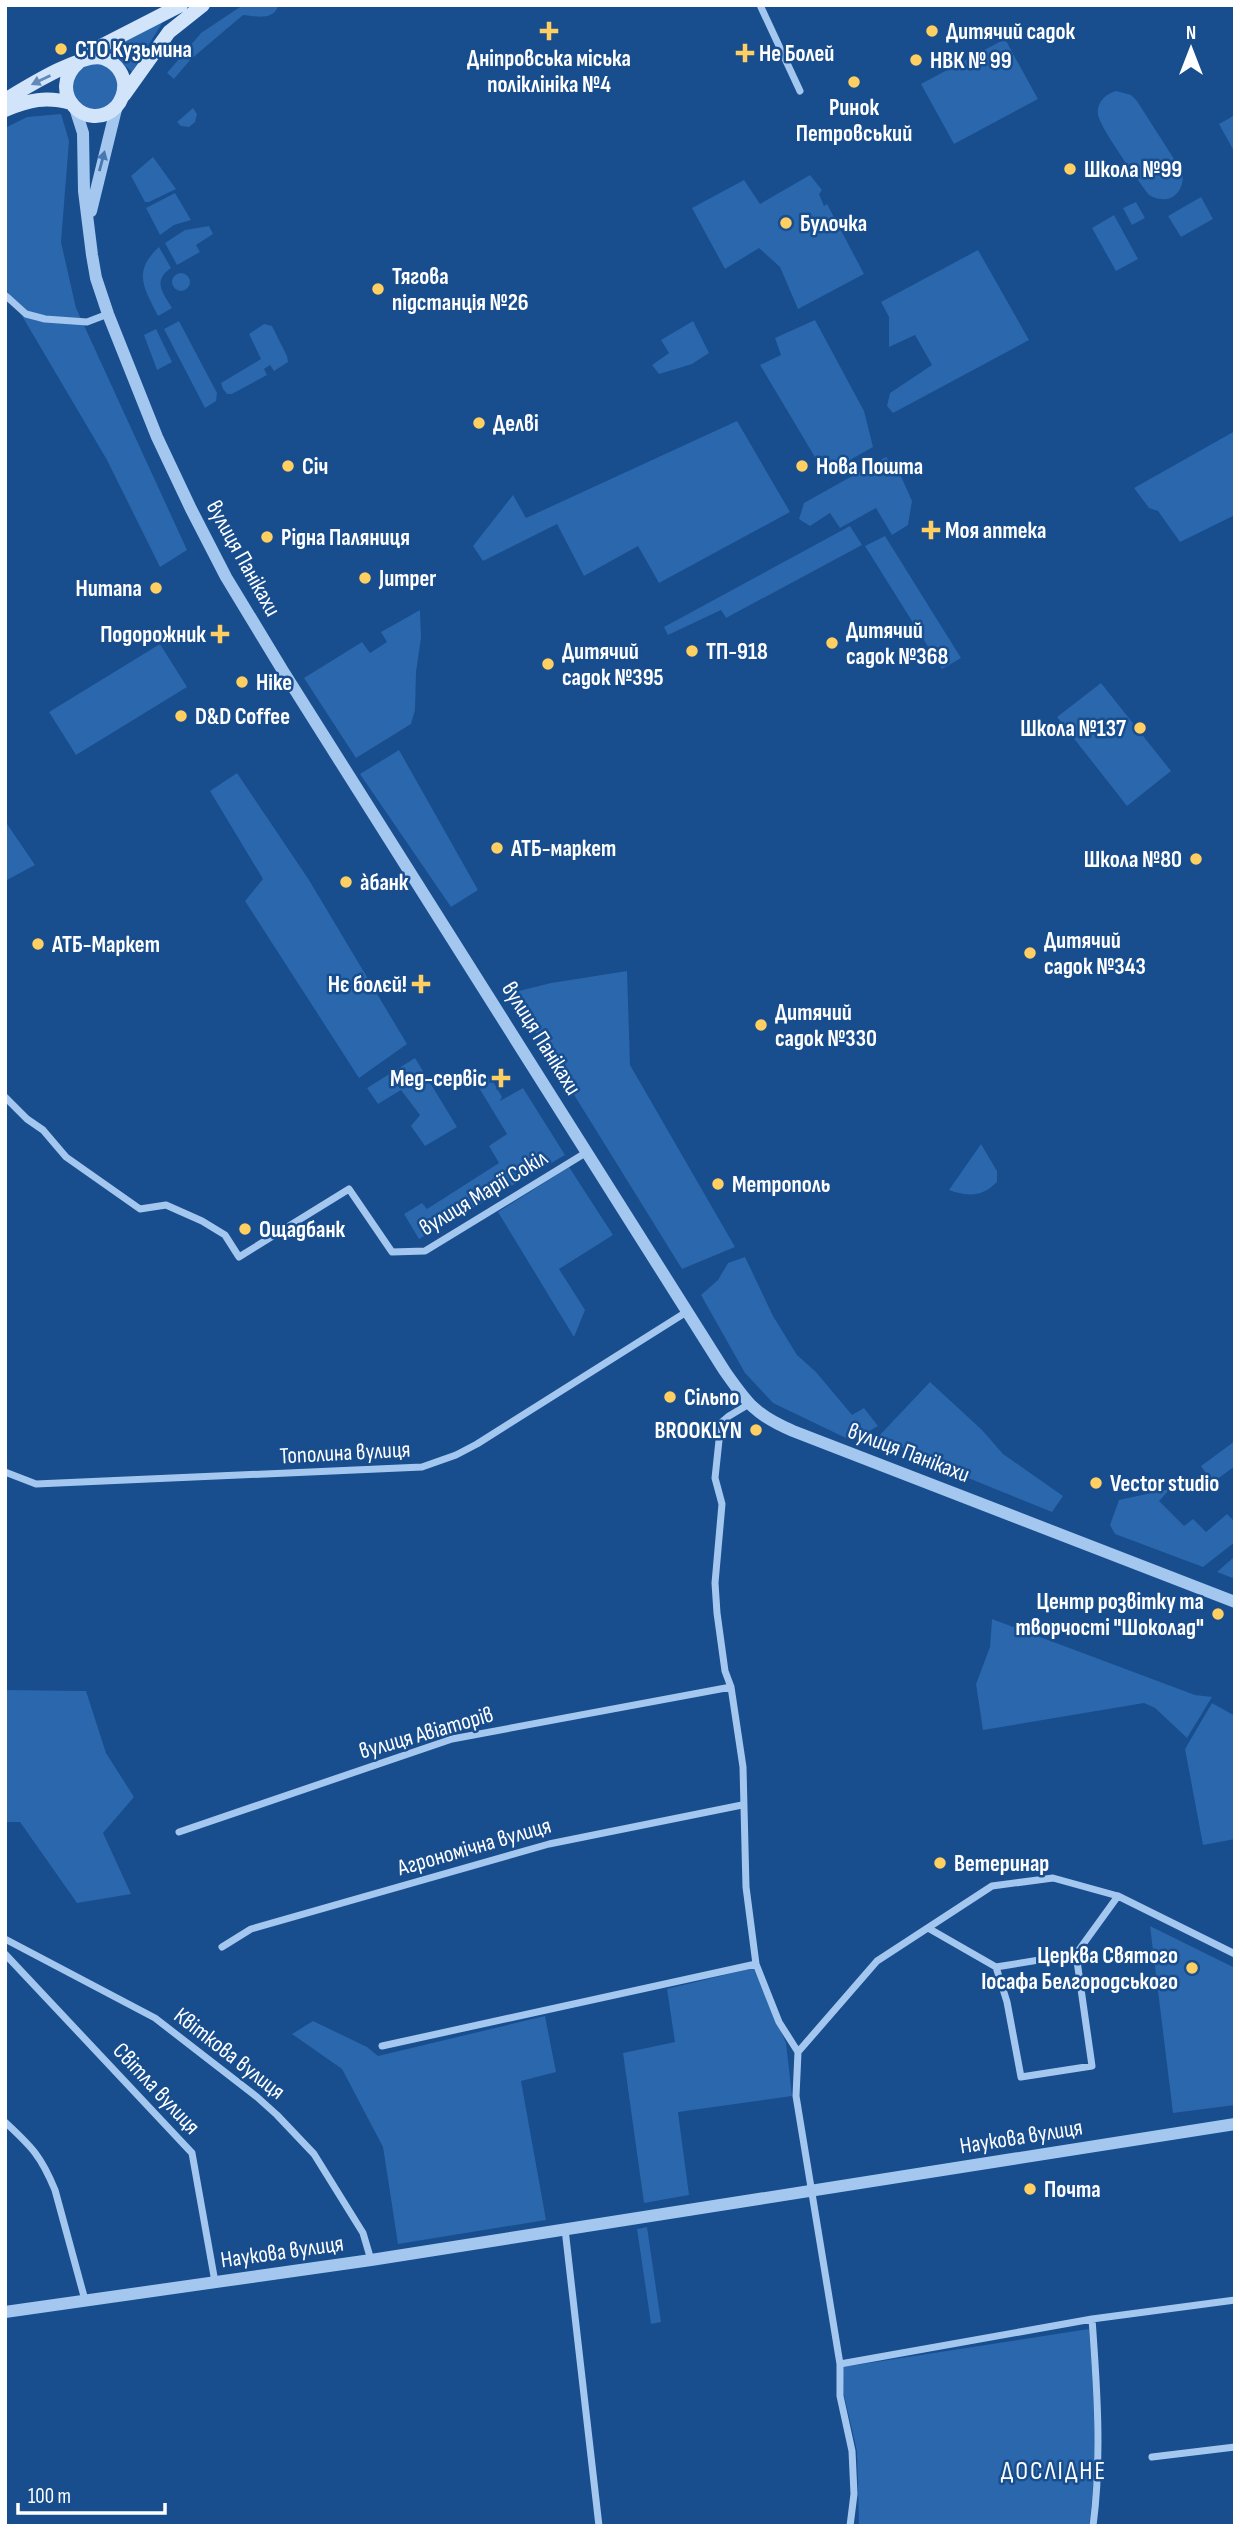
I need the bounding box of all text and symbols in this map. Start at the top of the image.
north arrow [1156,14,1226,84]
place label: Дитячий садок [946,18,1075,46]
marker: Дніпровська міська поліклініка №4 [539,21,559,41]
text: N [1186,22,1196,45]
marker: Дитячий садок [924,23,940,39]
place label: СТО Кузьмина [75,36,192,64]
place label: Не Болей [759,40,834,68]
marker: СТО Кузьмина [53,41,69,57]
place label: Дніпровська міська поліклініка №4 [467,45,631,99]
marker: Не Болей [737,45,753,61]
place label: НВК № 99 [930,47,1012,75]
marker: НВК № 99 [908,52,924,68]
one-way arrow [31,74,51,86]
marker: Ринок Петровський [846,74,862,90]
place label: Ринок Петровський [796,94,912,148]
one-way arrow [97,150,108,172]
place label: Школа №99 [1084,156,1182,184]
marker: Школа №99 [1062,161,1078,177]
place label: Булочка [800,210,867,238]
marker: Булочка [778,215,794,231]
place label: Тягова пiдстанцiя №26 [392,263,529,317]
marker: Тягова пiдстанцiя №26 [370,281,386,297]
place label: Делві [493,410,539,438]
marker: Делві [471,415,487,431]
place label: Січ [302,453,328,481]
place label: Нова Пошта [816,453,923,481]
marker: Січ [280,458,296,474]
marker: Нова Пошта [794,458,810,474]
street label: вулиця Панікахи [200,496,286,621]
place label: Моя аптека [945,517,1046,545]
marker: Моя аптека [923,522,939,538]
place label: Рідна Паляниця [281,524,410,552]
marker: Рідна Паляниця [259,529,275,545]
place label: Jumper [378,565,436,593]
marker: Jumper [357,570,373,586]
place label: Humana [75,575,142,603]
marker: Humana [148,580,164,596]
place label: Дитячий садок №368 [846,617,948,671]
place label: Подорожник [100,621,206,649]
marker: Подорожник [212,626,228,642]
marker: Дитячий садок №368 [824,635,840,651]
place label: Дитячий садок №395 [562,638,664,692]
place label: ТП-918 [706,638,768,666]
marker: ТП-918 [684,643,700,659]
marker: Дитячий садок №395 [540,656,556,672]
place label: Hike [256,669,292,697]
marker: Hike [234,674,250,690]
place label: D&D Coffee [195,703,290,731]
marker: D&D Coffee [173,708,189,724]
place label: Школа №137 [1020,715,1126,743]
marker: Школа №137 [1132,720,1148,736]
place label: АТБ-маркет [510,835,616,863]
marker: АТБ-маркет [489,840,505,856]
place label: Школа №80 [1084,846,1182,874]
marker: Школа №80 [1188,851,1204,867]
place label: а̀банк [360,869,409,897]
marker: а̀банк [338,874,354,890]
place label: Дитячий садок №343 [1044,927,1146,981]
place label: АТБ-Маркет [51,931,160,959]
marker: АТБ-Маркет [30,936,46,952]
marker: Дитячий садок №343 [1022,945,1038,961]
place label: Нє болєй! [328,971,407,999]
marker: Нє болєй! [413,976,429,992]
street label: вулиця Панікахи [495,977,587,1100]
place label: Дитячий садок №330 [775,999,877,1053]
marker: Дитячий садок №330 [753,1017,769,1033]
place label: Мед-сервіс [390,1065,487,1093]
marker: Мед-сервіс [493,1070,509,1086]
street label: вулиця Марії Сокіл [415,1143,553,1242]
place label: Метрополь [732,1171,830,1199]
marker: Метрополь [710,1176,726,1192]
place label: Ощадбанк [259,1216,345,1244]
marker: Ощадбанк [237,1221,253,1237]
place label: Сільпо [684,1384,739,1412]
marker: Сільпо [662,1389,678,1405]
place label: BROOKLYN [655,1417,742,1445]
street label: вулиця Панікахи [844,1417,974,1489]
marker: BROOKLYN [748,1422,764,1438]
street label: Тополина вулиця [279,1436,411,1470]
place label: Vector studio [1110,1470,1219,1498]
marker: Vector studio [1088,1475,1104,1491]
place label: Центр розвітку та творчості "Шоколад" [1015,1588,1204,1642]
marker: Центр розвітку та творчості "Шоколад" [1210,1606,1226,1622]
street label: вулиця Авіаторів [356,1700,497,1765]
street label: Агрономічна вулиця [393,1812,554,1883]
place label: Ветеринар [954,1850,1049,1878]
marker: Ветеринар [932,1855,948,1871]
place label: Церква Святого Іосафа Белгородського [981,1942,1178,1996]
marker: Церква Святого Іосафа Белгородського [1184,1960,1200,1976]
street label: Квіткова вулиця [168,2002,291,2106]
street label: Світла вулиця [107,2037,206,2140]
street label: Наукова вулиця [958,2113,1085,2161]
place label: Почта [1044,2176,1101,2204]
marker: Почта [1022,2181,1038,2197]
street label: Наукова вулиця [219,2229,346,2274]
district label: ДОСЛІДНЕ [1001,2456,1107,2487]
scale bar [18,2472,164,2516]
text: 100 m [28,2484,71,2509]

